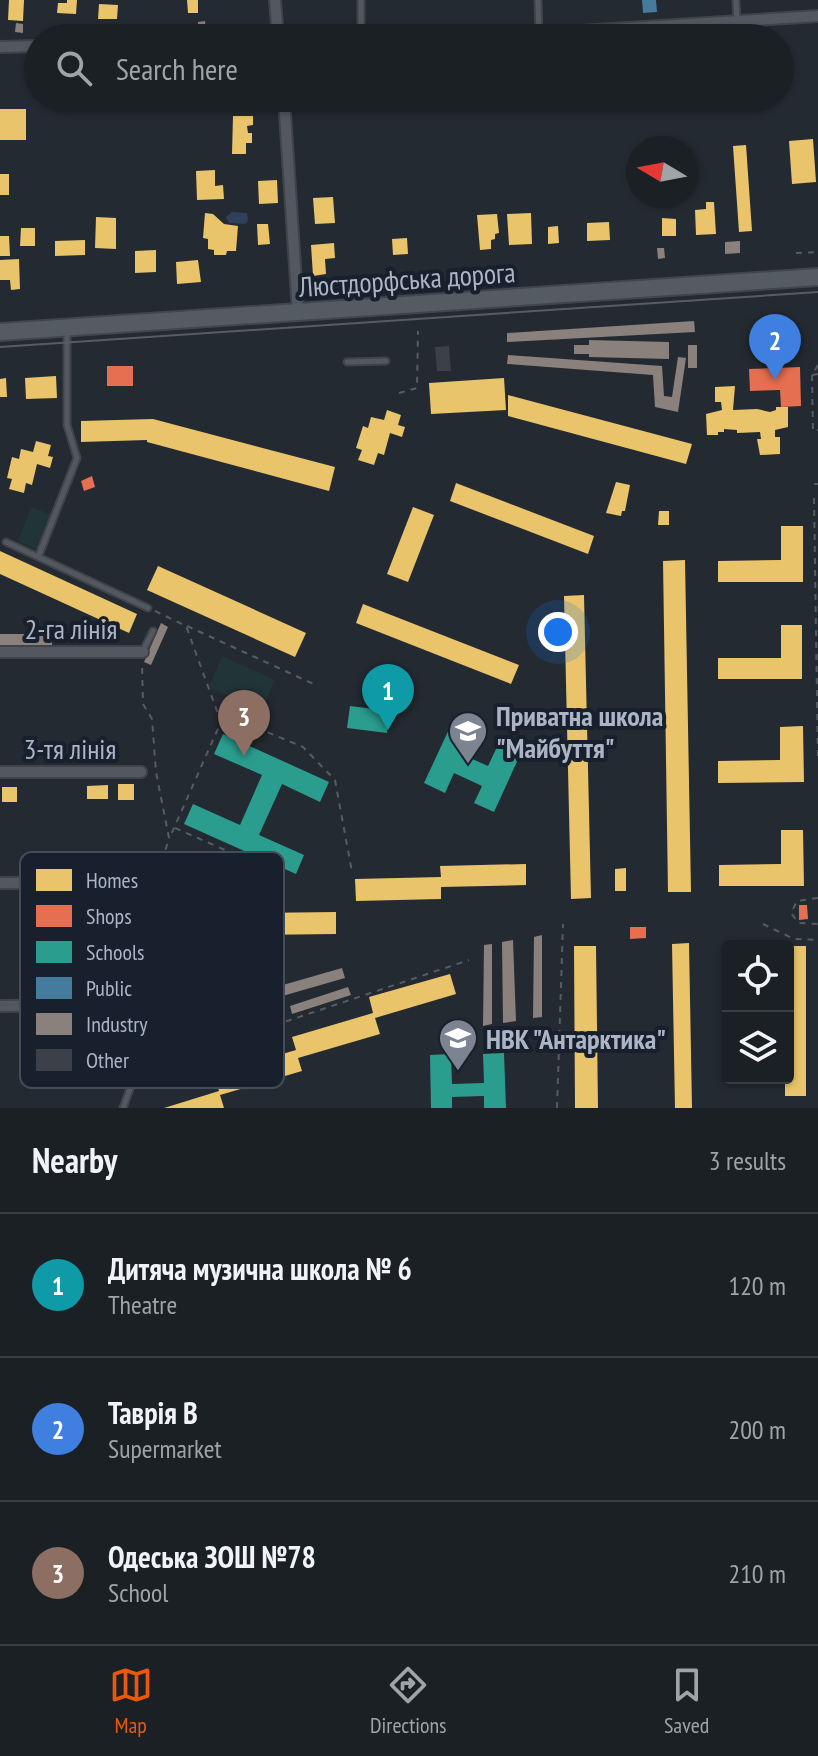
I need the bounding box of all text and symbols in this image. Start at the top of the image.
search box [24,24,794,112]
icon: search [52,46,96,90]
text: Search here [116,49,238,88]
north arrow [626,136,698,208]
street label: Люстдорфська дорога [296,253,517,305]
pin: 2 [749,314,801,380]
street label: 2-га лінія [25,610,117,647]
your location [538,612,578,652]
pin: 1 [362,664,414,730]
pin: 3 [218,690,270,756]
place label: Приватна школа "Майбуття" [496,697,663,766]
school or university icon: Приватна школа "Майбуття" [447,710,489,765]
street label: 3-тя лінія [24,730,116,767]
legend [20,852,284,1088]
text: Homes [86,866,138,894]
text: Shops [86,902,132,930]
text: Schools [86,938,145,966]
map controls [722,940,794,1084]
button: locate [722,940,794,1012]
text: Public [86,974,132,1002]
text: Industry [86,1010,148,1038]
button: layers [722,1012,794,1084]
school or university icon: НВК "Антарктика" [437,1017,479,1072]
place label: НВК "Антарктика" [486,1020,666,1057]
text: Other [86,1046,129,1074]
text: Nearby [32,1138,117,1182]
text: 3 results [709,1144,786,1177]
text: Дитяча музична школа № 6 [108,1249,412,1288]
text: 1 [52,1269,64,1302]
text: 120 m [728,1269,786,1302]
text: Theatre [108,1288,177,1321]
text: Таврія В [108,1393,198,1432]
text: 2 [52,1413,64,1446]
text: 200 m [728,1413,786,1446]
text: Supermarket [108,1432,222,1465]
text: Одеська ЗОШ №78 [108,1537,316,1576]
text: 3 [52,1557,64,1590]
text: 210 m [728,1557,786,1590]
text: School [108,1576,168,1609]
tab: Map [109,1663,153,1739]
tab: Directions [370,1663,447,1739]
tab: Saved [664,1663,709,1739]

